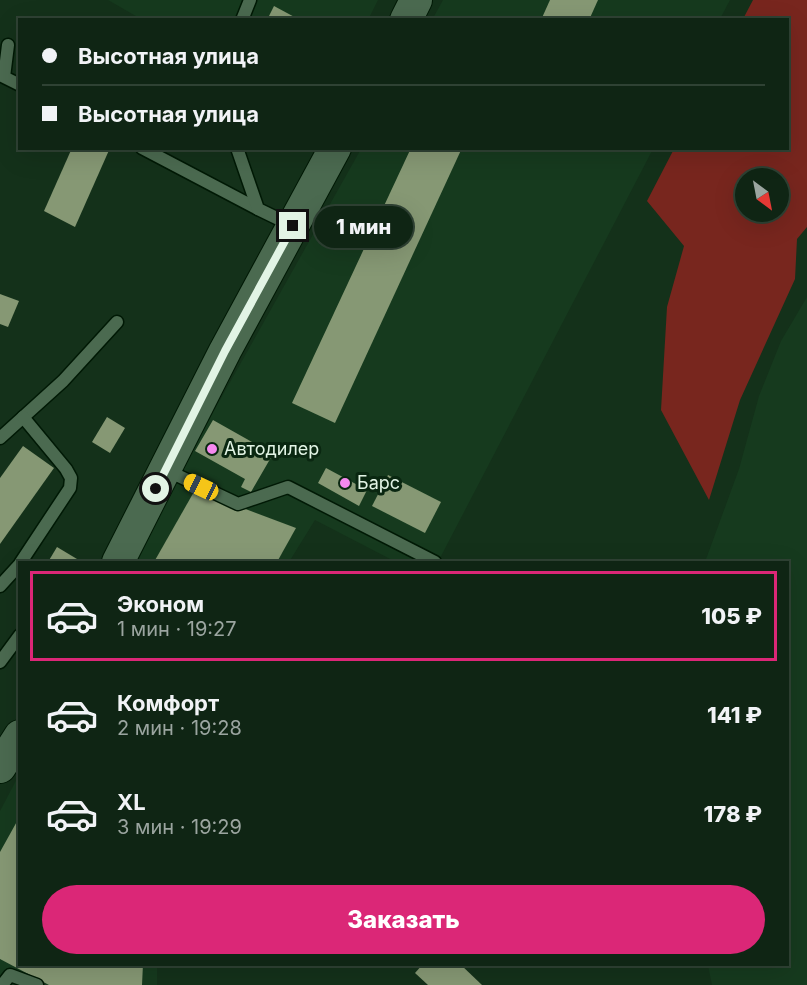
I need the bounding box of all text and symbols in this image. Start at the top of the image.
text: Высотная улица [78,43,259,69]
text: Высотная улица [78,101,259,127]
north arrow [735,168,789,222]
map controls [735,168,789,222]
callout: 1 мин [314,205,413,247]
route end [279,212,306,239]
text: 1 мин [336,215,391,239]
place label: Автодилер [224,438,319,459]
marker: Автодилер [205,442,219,456]
car [181,471,221,503]
place label: Барс [357,472,400,493]
route start [142,475,169,502]
marker: Барс [338,476,352,490]
icon: car [45,589,99,643]
text: Эконом [117,591,204,617]
text: 105 ₽ [701,603,762,629]
text: 1 мин · 19:27 [117,617,237,641]
icon: car [45,688,99,742]
text: Комфорт [117,690,219,716]
text: 141 ₽ [707,702,762,728]
text: 2 мин · 19:28 [117,716,242,740]
icon: car [45,787,99,841]
text: XL [117,789,146,815]
text: 178 ₽ [704,801,762,827]
text: 3 мин · 19:29 [117,815,242,839]
button: Заказать [42,885,765,954]

